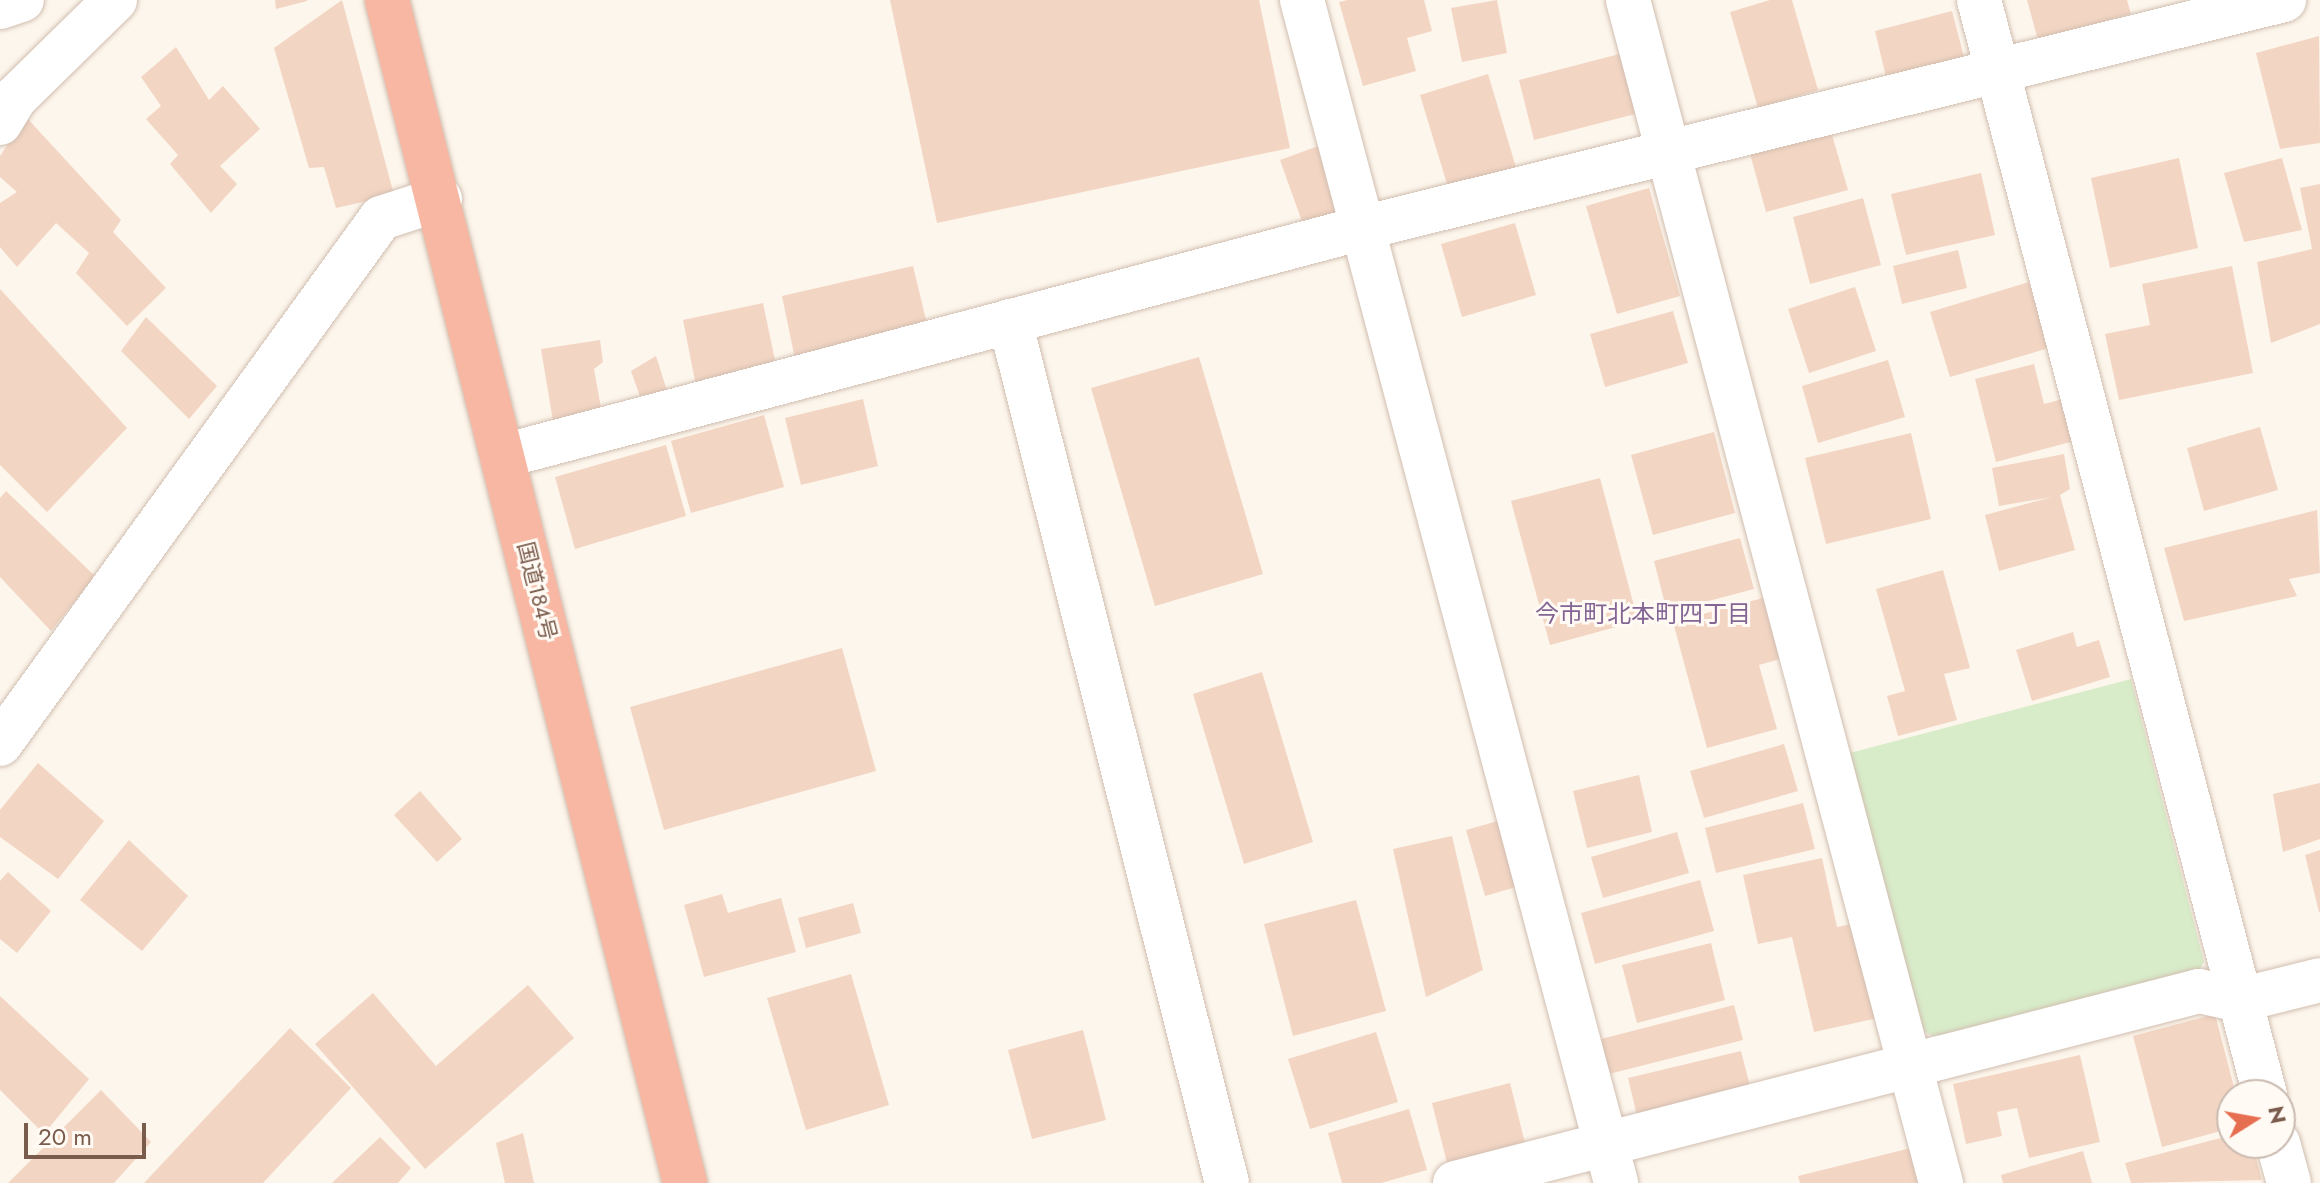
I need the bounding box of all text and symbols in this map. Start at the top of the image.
street label: 国道184号 [512,539,562,643]
district label: 今市町北本町四丁目 [1535,600,1751,628]
north arrow [2216,1079,2296,1159]
text: N [2260,1103,2295,1126]
scale bar [28,1107,150,1157]
text: 20 m [38,1119,92,1154]

